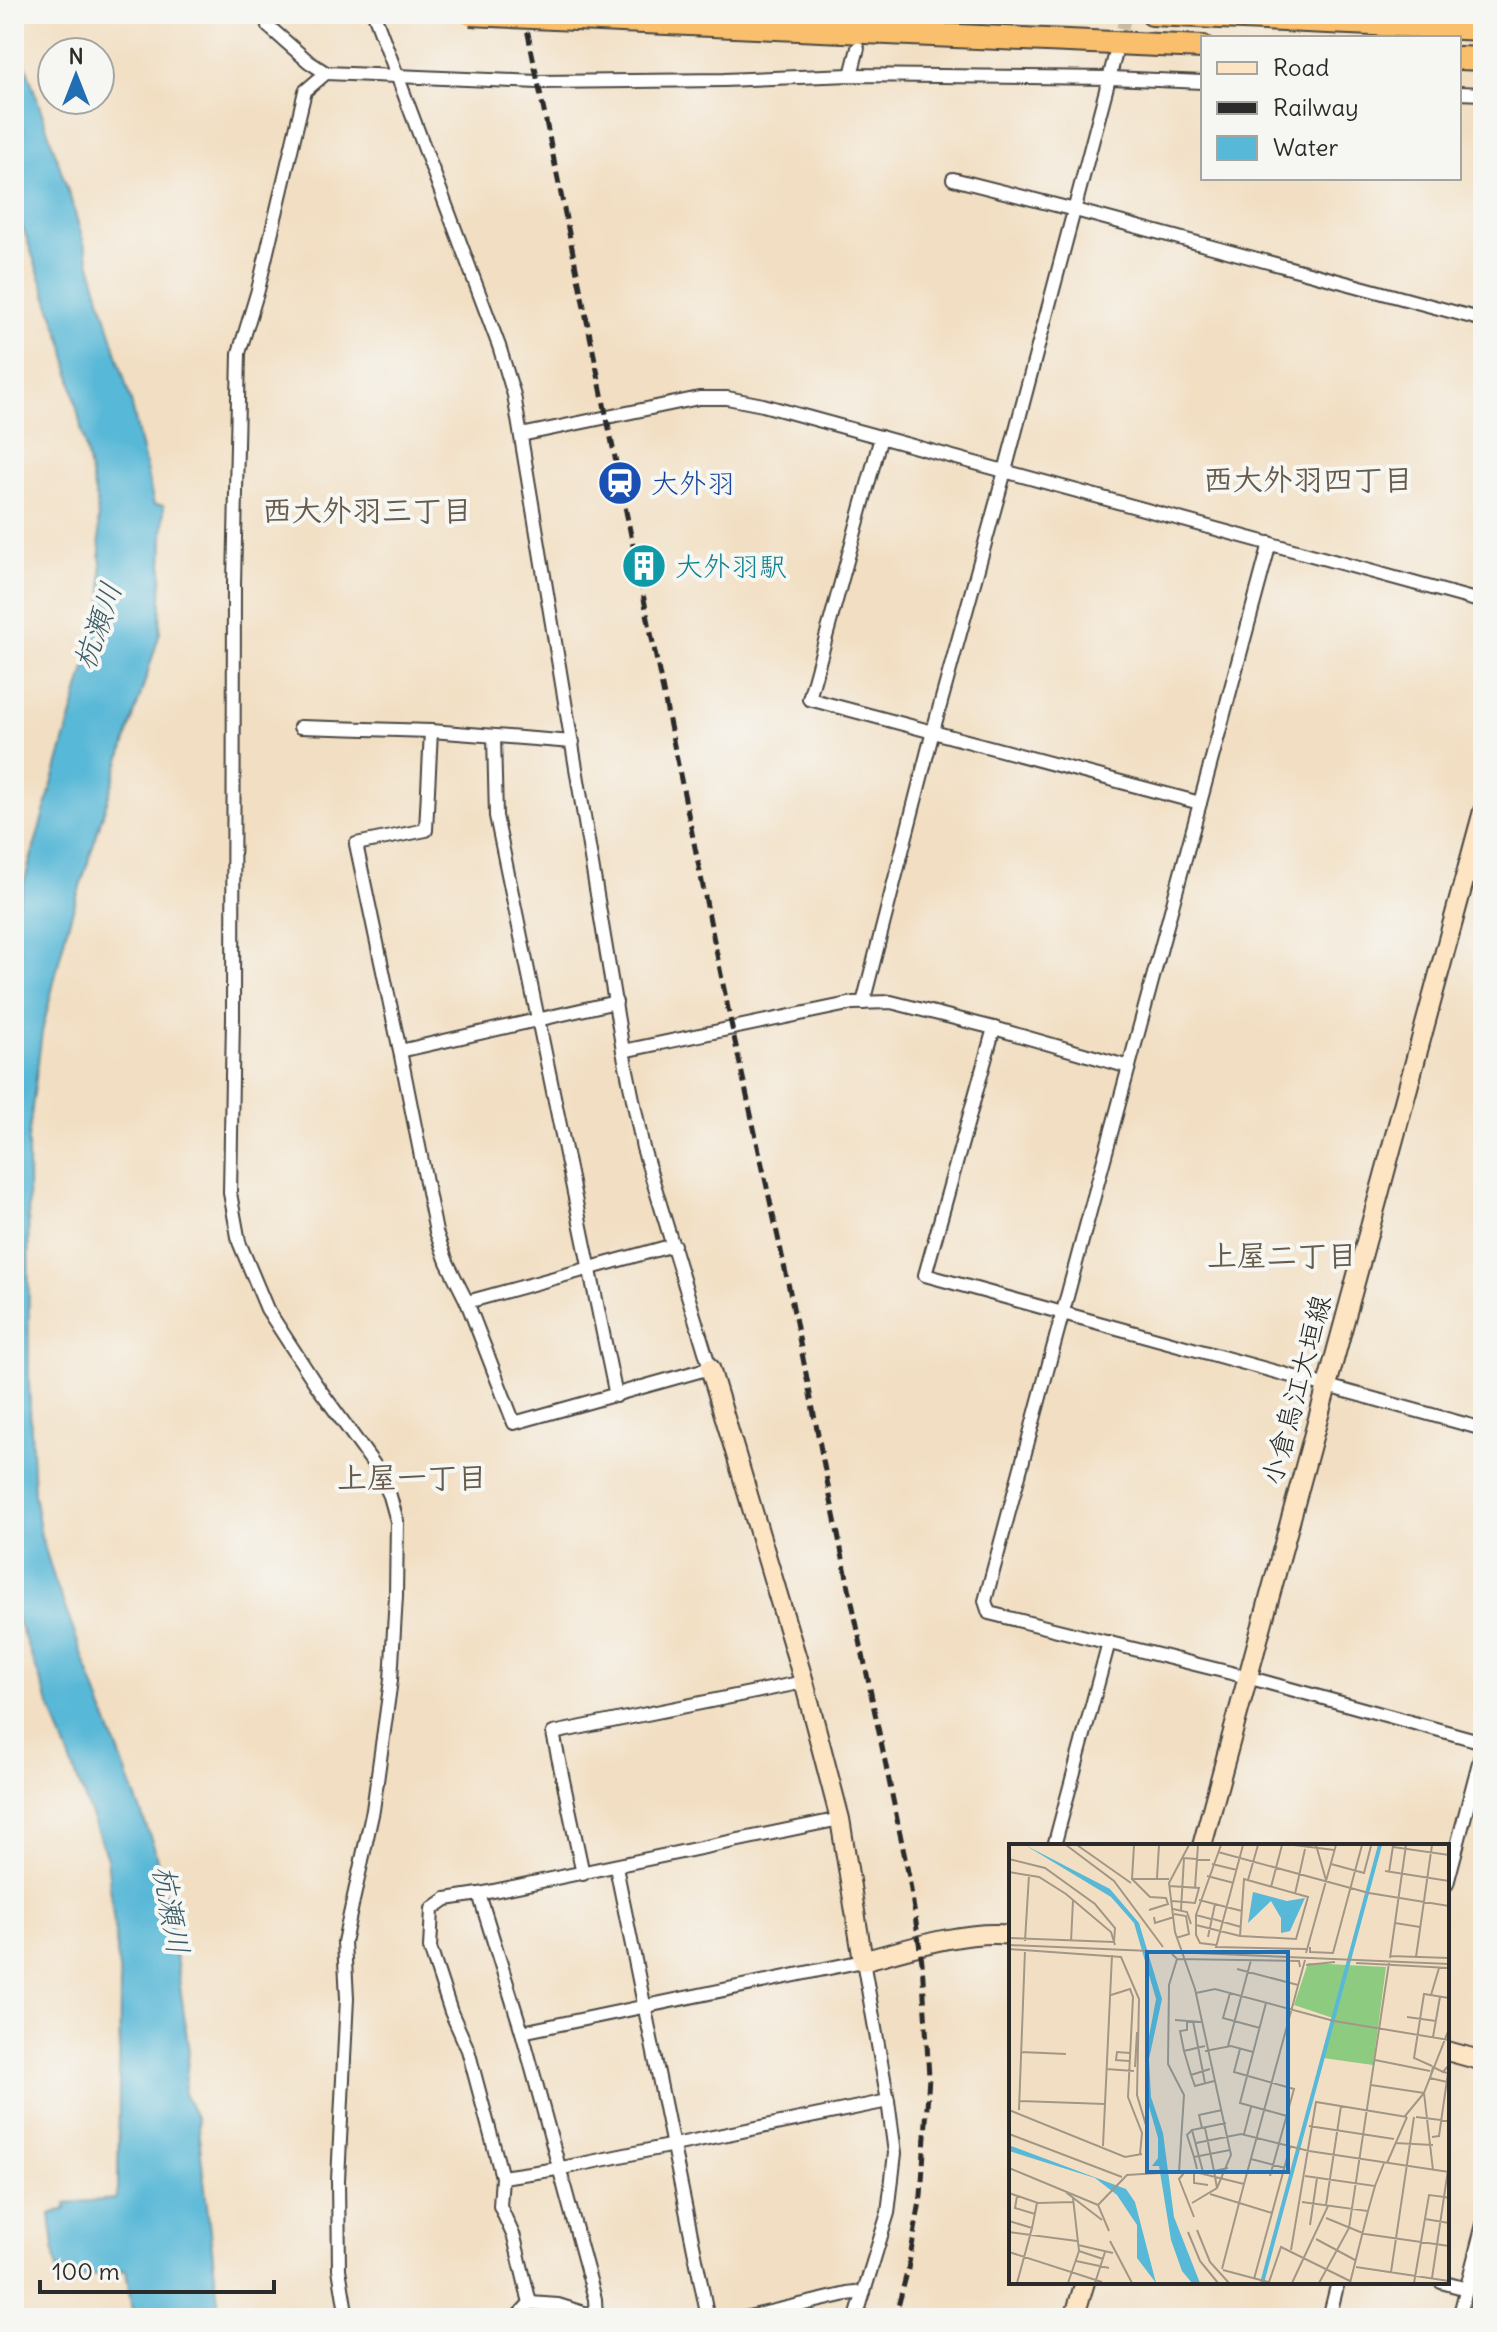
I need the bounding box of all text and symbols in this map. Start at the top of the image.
north arrow [36,36,116,116]
legend [1201,36,1461,180]
text: N [68,42,84,70]
text: Road [1273,52,1329,82]
text: Railway [1273,92,1359,122]
text: Water [1273,132,1338,162]
station icon: 大外羽 [596,459,644,507]
district label: 西大外羽四丁目 [1203,460,1413,498]
place label: 大外羽 [651,465,735,501]
district label: 西大外羽三丁目 [262,491,472,529]
building icon: 大外羽駅 [620,542,668,590]
place label: 大外羽駅 [675,548,787,584]
water label: 杭瀬川 [64,577,130,674]
district label: 上屋二丁目 [1207,1236,1357,1274]
street label: 小倉烏江大垣線 [1253,1291,1339,1489]
district label: 上屋一丁目 [337,1458,487,1496]
inset map [1009,1844,1449,2284]
water label: 杭瀬川 [145,1862,199,1957]
scale bar [40,2244,274,2294]
text: 100 m [52,2256,120,2286]

